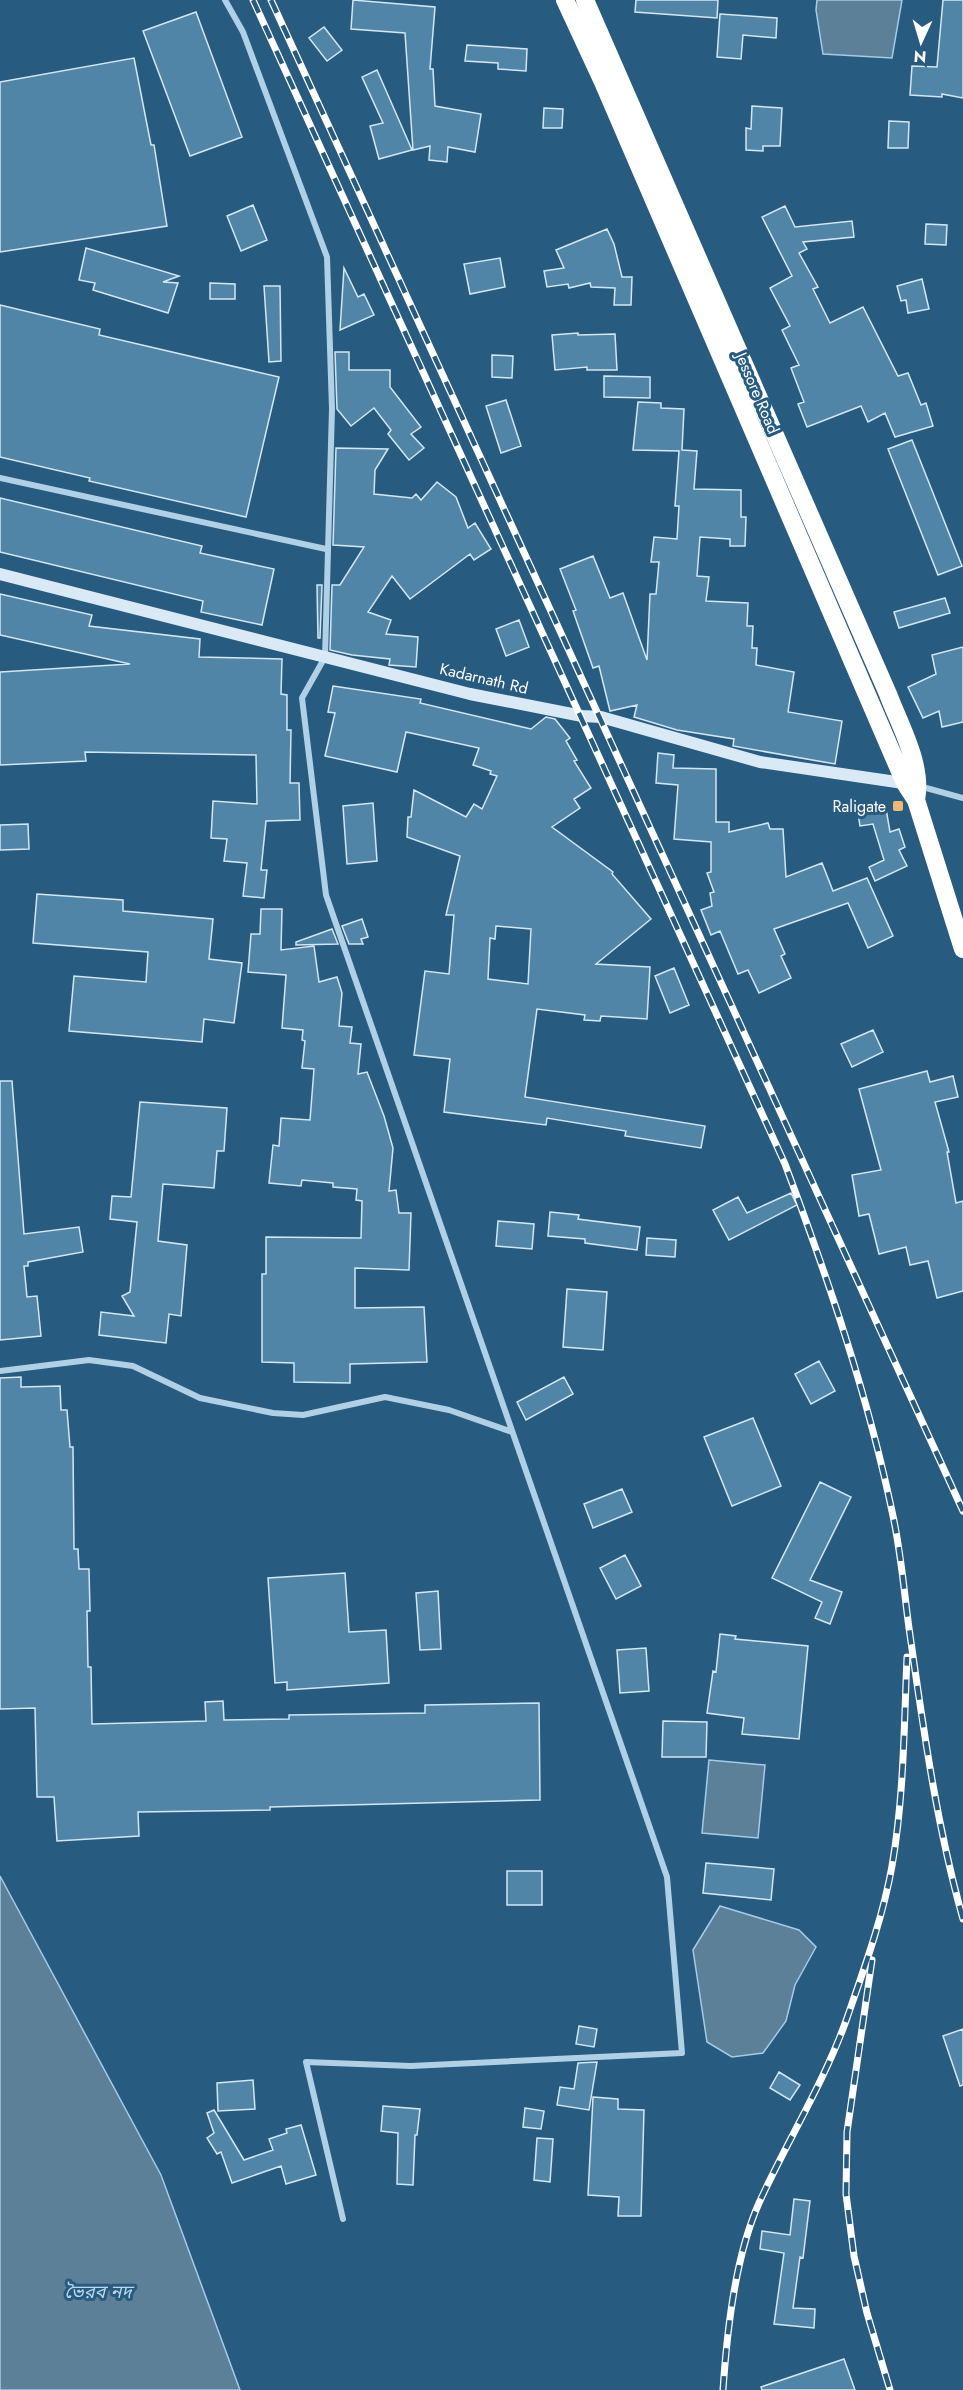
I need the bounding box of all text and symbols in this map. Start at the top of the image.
north arrow [891,12,951,72]
text: N [913,45,927,68]
street label: Jessore Road [729,347,785,438]
street label: Kadarnath Rd [437,657,530,700]
place label: Raligate [833,795,886,818]
marker: Raligate [891,799,905,813]
water label: ভৈরব নদ [65,2279,134,2305]

